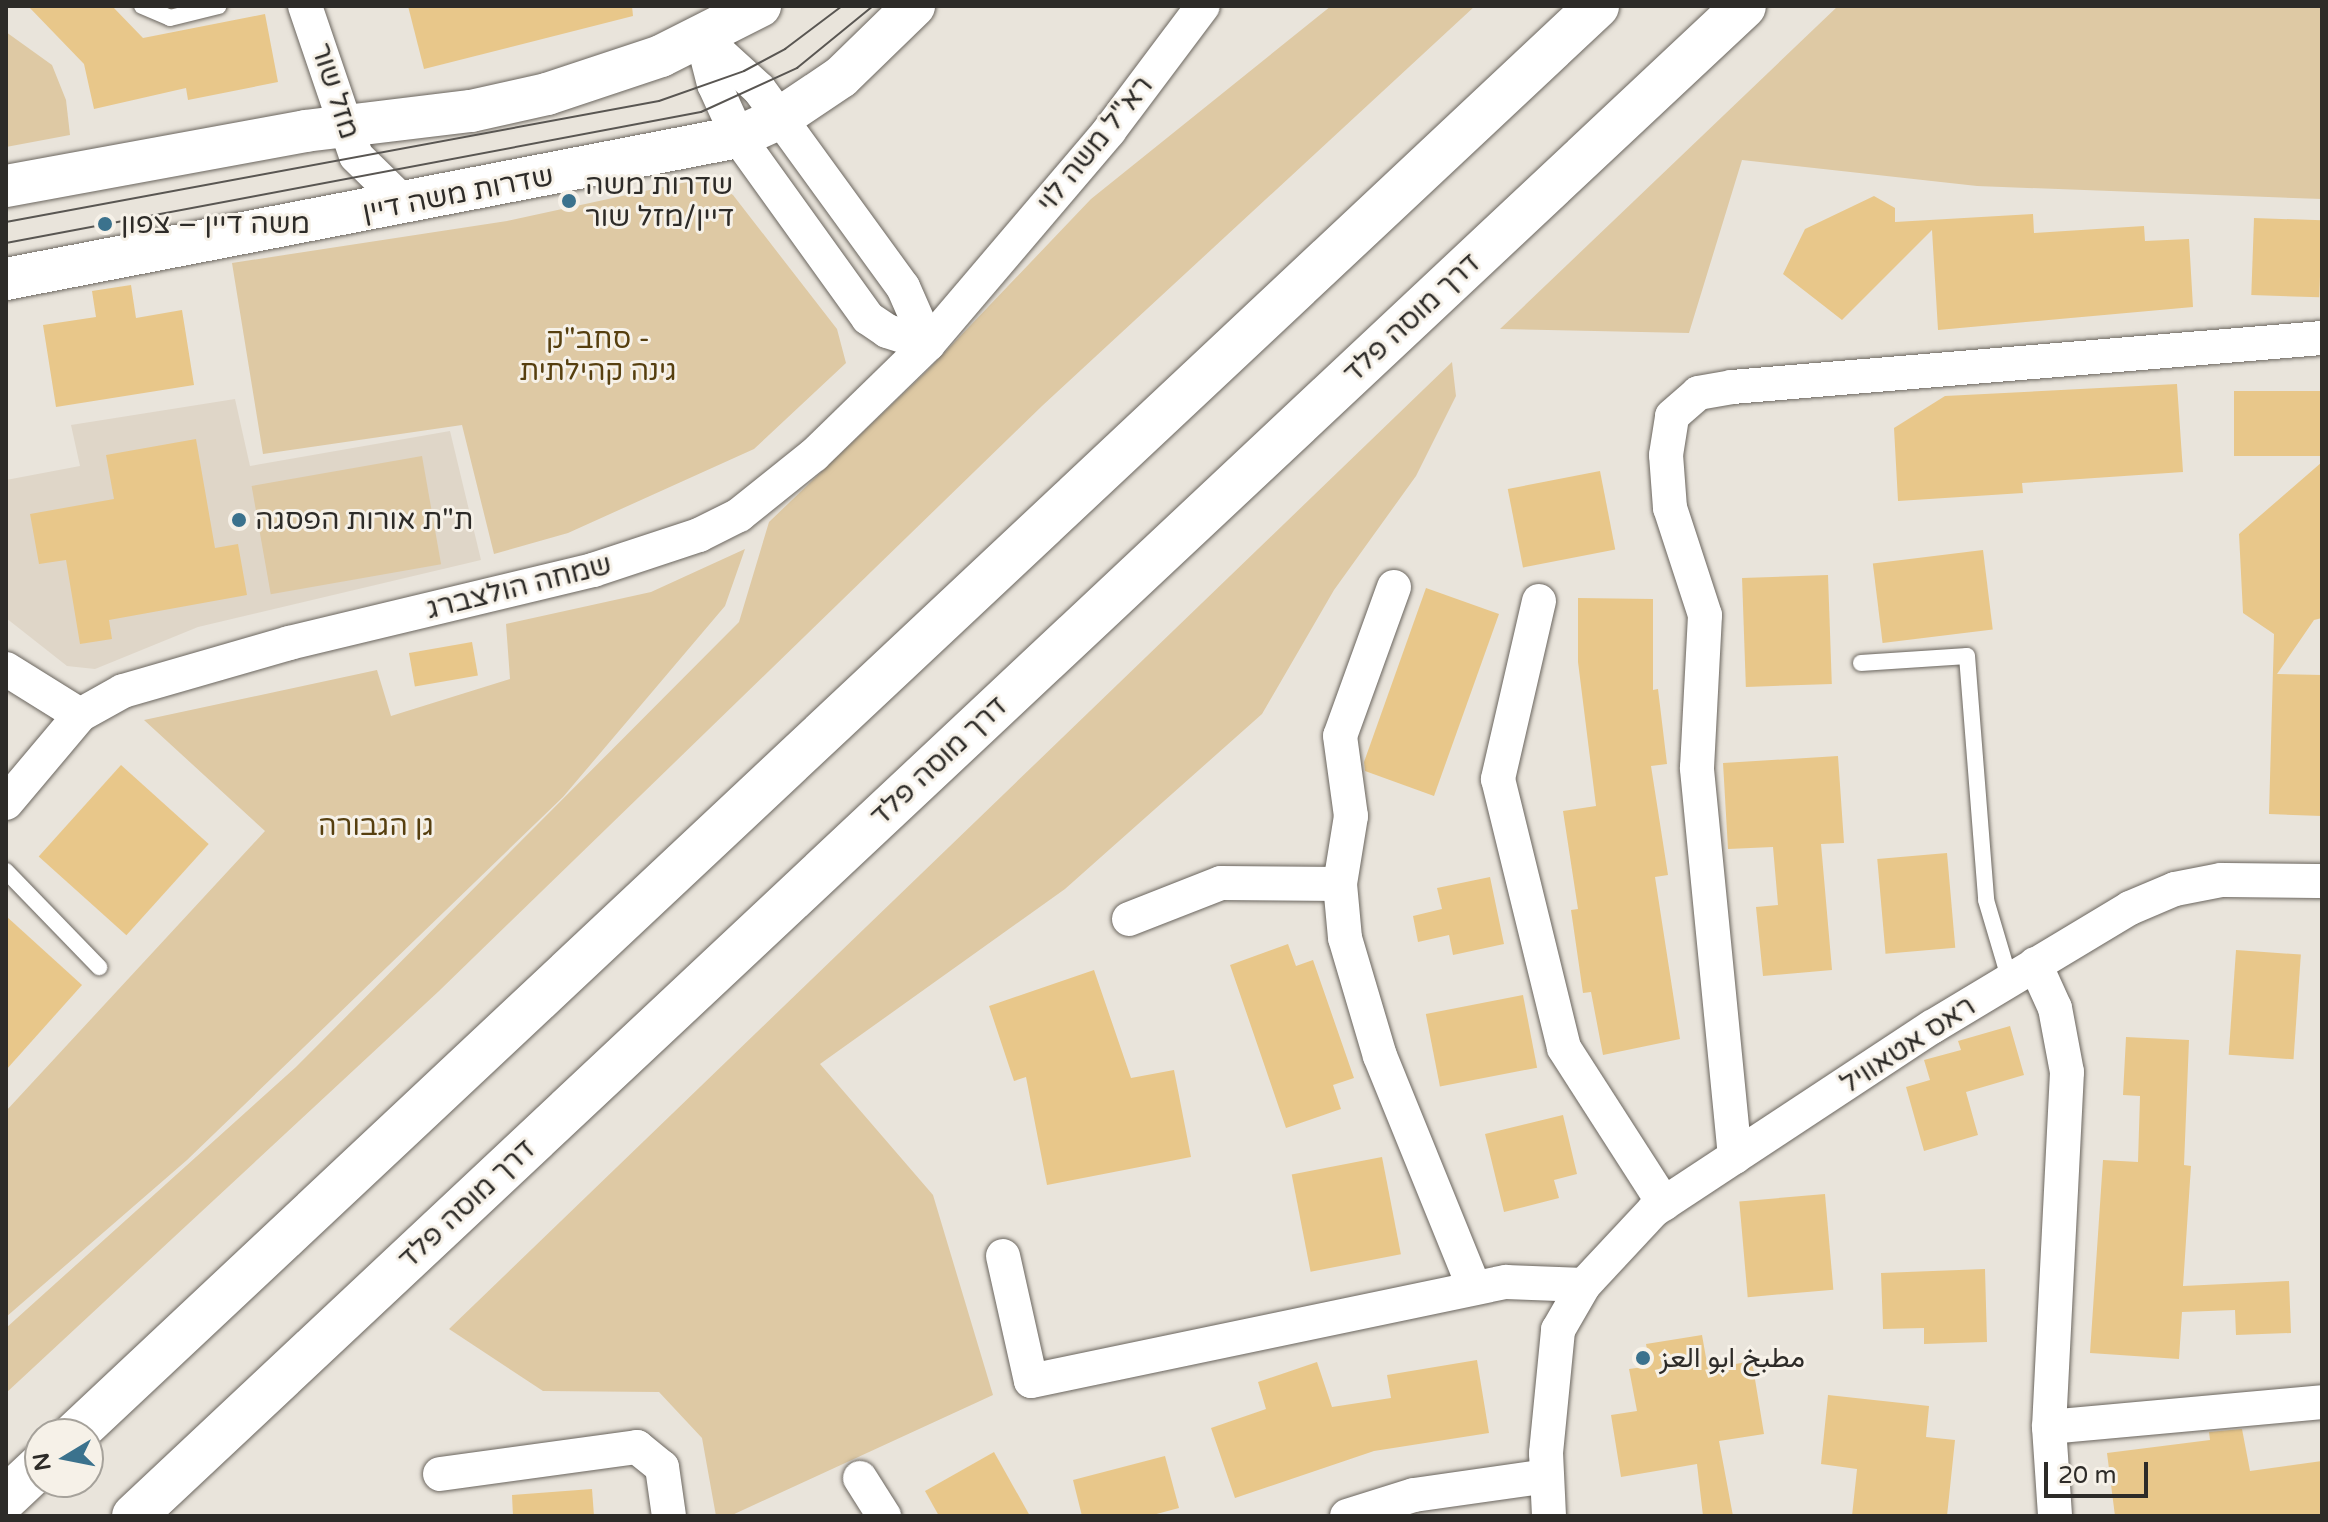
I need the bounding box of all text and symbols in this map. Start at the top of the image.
street label: מזל שור [304,39,366,143]
street label: רא"ל משה לוי [1030,69,1160,219]
street label: שדרות משה דיין [360,159,556,229]
place label: שדרות משה דיין/מזל שור [585,168,735,234]
marker: שדרות משה דיין/מזל שור [560,192,578,210]
place label: משה דיין – צפון [121,207,310,241]
marker: משה דיין – צפון [96,215,114,233]
street label: דרך מוסה פלד [1337,246,1487,390]
park label: סחב"ק - גינה קהילתית [519,322,677,388]
place label: ת"ת אורות הפסגה [255,503,473,537]
marker: ת"ת אורות הפסגה [230,511,248,529]
street label: שמחה הולצברג [423,548,615,626]
street label: דרך מוסה פלד [864,689,1014,833]
park label: גן הגבורה [318,809,434,843]
street label: ראס אטאוויל [1834,989,1982,1101]
street label: דרך מוסה פלד [392,1132,542,1276]
place label: مطبخ ابو العز [1659,1341,1805,1375]
marker: مطبخ ابو العز [1634,1349,1652,1367]
north arrow [24,1418,104,1498]
scale bar [2048,1446,2152,1496]
text: N [28,1451,57,1473]
text: 20 m [2058,1461,2116,1490]

